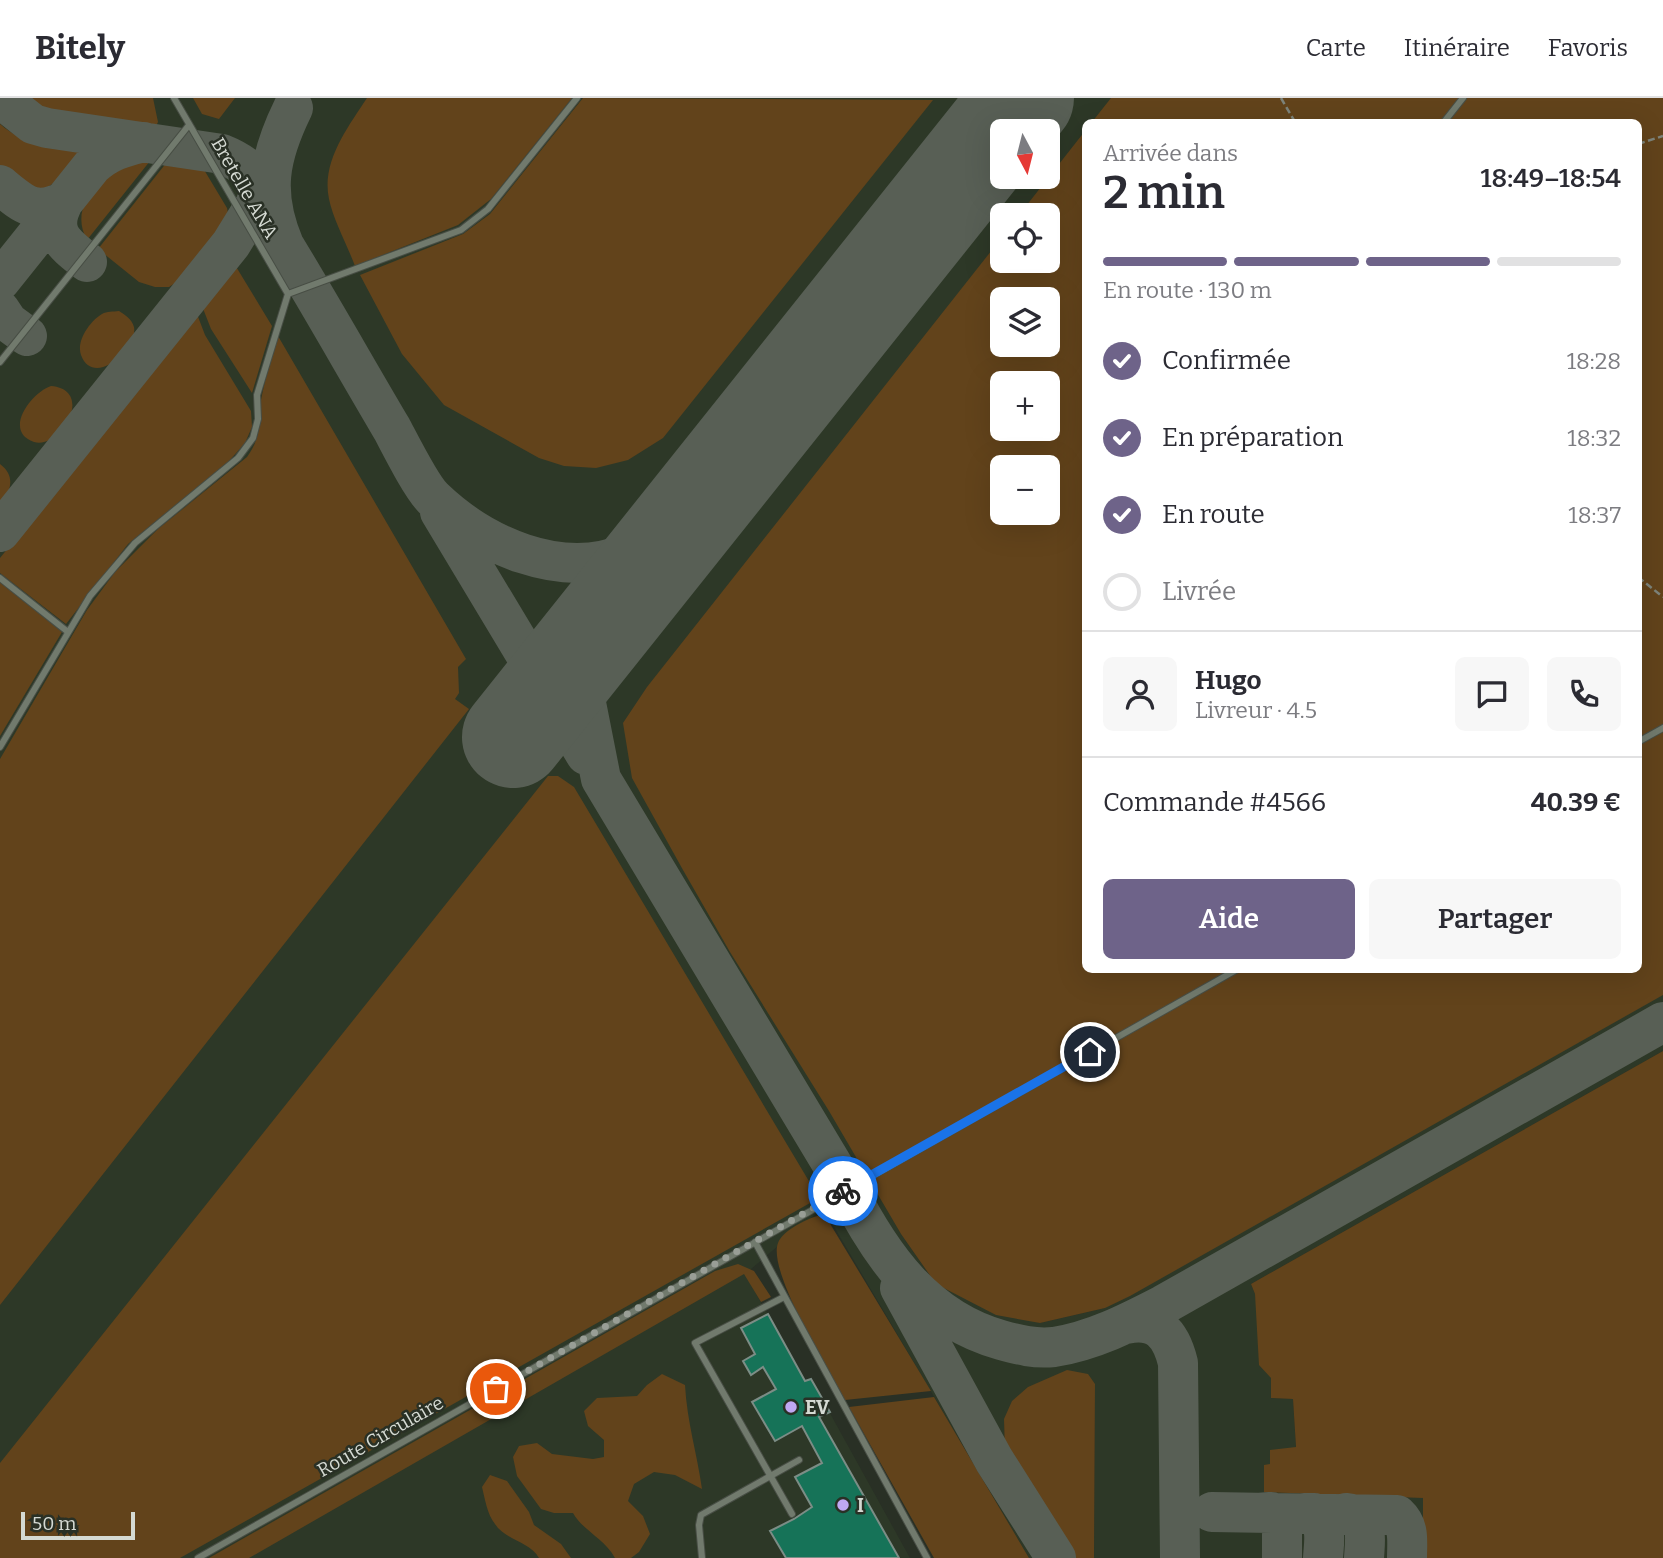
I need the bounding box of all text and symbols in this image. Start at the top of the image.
text: Bitely [35,28,125,68]
text: Carte [1306,34,1366,62]
text: Itinéraire [1404,34,1510,62]
text: Favoris [1548,34,1628,62]
north arrow [990,119,1060,189]
map controls [990,119,1060,525]
street label: Bretelle ANA [206,133,283,243]
text: Arrivée dans [1103,139,1238,167]
text: 18:49–18:54 [1481,163,1621,194]
text: 2 min [1103,165,1225,220]
button: locate [990,203,1060,273]
text: En route · 130 m [1103,276,1272,304]
button: layers [990,287,1060,357]
icon: check [1103,342,1141,380]
text: Confirmée [1162,345,1291,376]
text: 18:28 [1567,347,1621,375]
button: + [990,371,1060,441]
icon: check [1103,419,1141,457]
text: En préparation [1162,422,1343,453]
text: 18:32 [1567,424,1621,452]
button: − [990,455,1060,525]
icon: check [1103,496,1141,534]
text: En route [1162,499,1265,530]
text: 18:37 [1568,501,1621,529]
text: Livrée [1162,576,1236,607]
button: person [1103,657,1177,731]
button: chat [1455,657,1529,731]
button: phone [1547,657,1621,731]
text: Hugo [1195,665,1261,696]
text: Livreur · 4.5 [1195,696,1317,724]
text: Commande #4566 [1103,787,1326,818]
text: 40.39 € [1531,787,1621,818]
button: Aide [1103,879,1355,959]
button: Partager [1369,879,1621,959]
pin [1060,1022,1120,1082]
icon: home [1071,1033,1109,1071]
courier [808,1156,878,1226]
icon: bike [824,1172,862,1210]
pin [466,1359,526,1419]
icon: bag [477,1370,515,1408]
street label: Route Circulaire [313,1391,447,1482]
place label: EV [805,1396,830,1419]
marker: EV [783,1399,799,1415]
place label: I [857,1494,864,1517]
marker: I [835,1497,851,1513]
scale bar [21,1509,135,1541]
text: 50 m [32,1512,76,1535]

